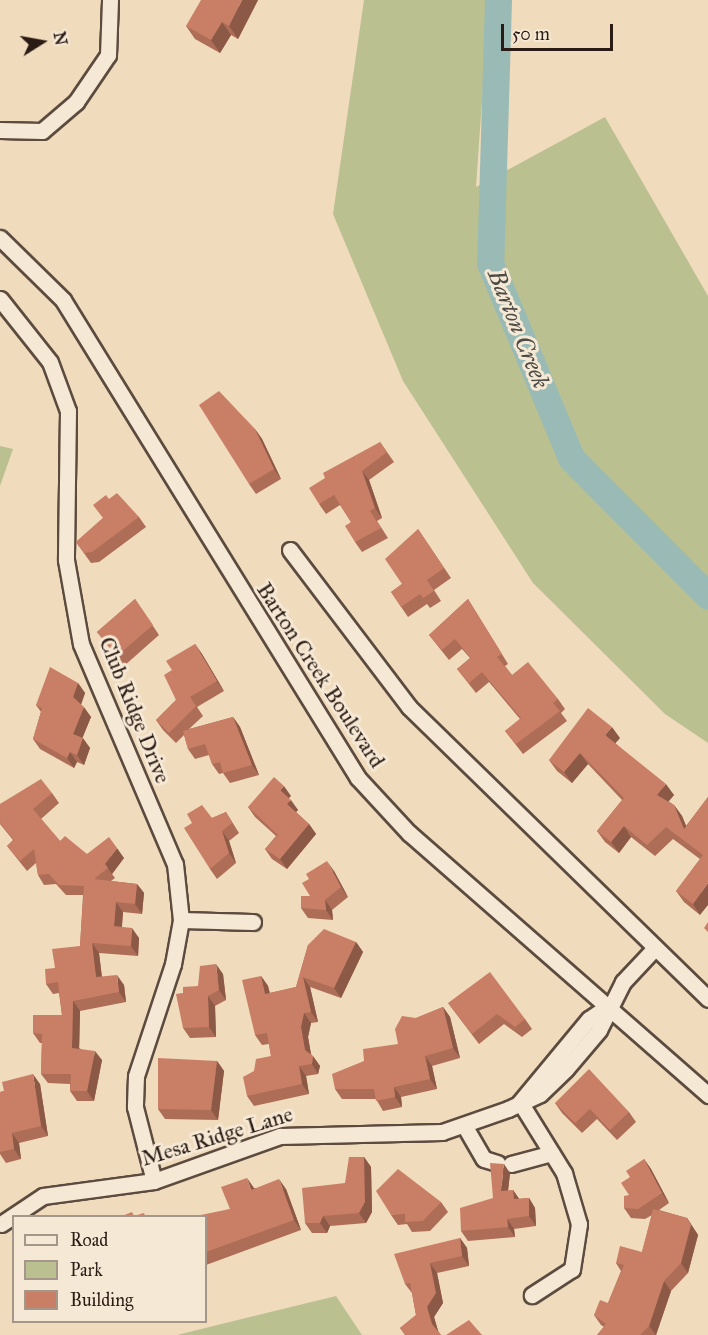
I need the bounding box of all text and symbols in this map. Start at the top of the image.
north arrow [12,12,72,72]
scale bar [504,12,616,50]
text: 50 m [512,23,550,45]
text: N [50,30,71,47]
water label: Barton Creek [481,265,555,393]
street label: Barton Creek Boulevard [251,577,391,773]
street label: Club Ridge Drive [94,633,176,787]
street label: Mesa Ridge Lane [138,1100,296,1172]
legend [12,1215,207,1323]
text: Road [70,1229,108,1251]
text: Park [70,1259,103,1281]
text: Building [70,1289,133,1311]

